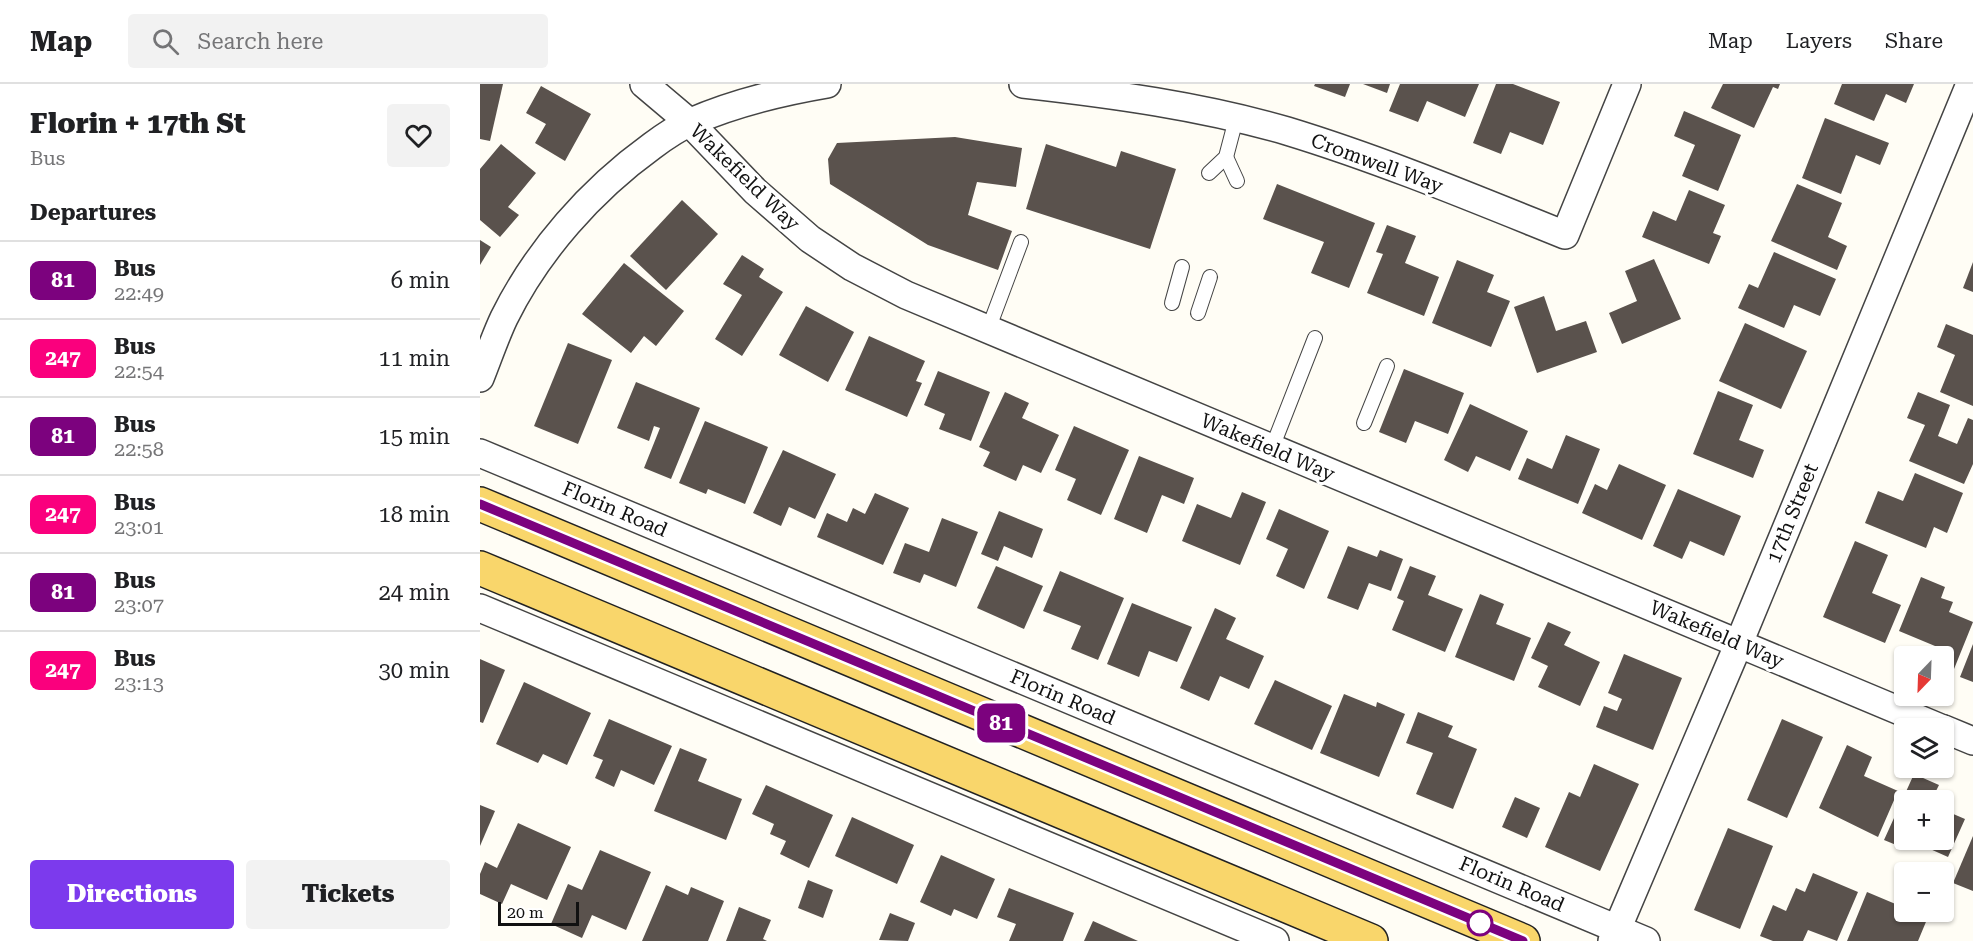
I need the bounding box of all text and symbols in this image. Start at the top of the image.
search box [128,14,548,68]
text: Map [30,25,92,58]
icon: search [149,25,182,58]
text: Search here [197,29,323,54]
text: Map [1708,29,1753,53]
text: Layers [1786,29,1852,53]
text: Share [1885,29,1943,53]
button: heart [387,104,450,167]
text: Florin + 17th St [30,107,246,140]
street label: Wakefield Way [685,119,805,235]
street label: Cromwell Way [1308,128,1446,198]
text: Bus [30,146,65,170]
text: Departures [30,200,156,225]
text: Bus [114,256,156,281]
text: 81 [51,268,75,292]
text: 6 min [391,268,450,293]
text: 22:49 [114,281,164,305]
text: Bus [114,334,156,359]
text: 247 [45,346,81,370]
text: 11 min [379,346,450,371]
text: 22:54 [114,359,164,383]
street label: Wakefield Way [1197,408,1339,486]
text: Bus [114,412,156,437]
text: 81 [51,424,75,448]
text: 15 min [379,424,450,449]
text: 22:58 [114,437,164,461]
street label: 17th Street [1761,459,1823,566]
street label: Florin Road [559,476,671,542]
text: Bus [114,490,156,515]
text: 247 [45,502,81,526]
text: 18 min [379,502,450,527]
text: 23:01 [114,515,164,539]
text: Bus [114,568,156,593]
text: 81 [51,580,75,604]
text: 24 min [379,580,450,605]
text: 23:07 [114,593,164,617]
street label: Wakefield Way [1646,595,1788,673]
text: Bus [114,646,156,671]
north arrow [1894,646,1954,706]
map controls [1894,646,1954,922]
text: 247 [45,658,81,682]
text: 30 min [379,658,450,683]
street label: Florin Road [1007,664,1119,730]
text: 23:13 [114,671,164,695]
line badge: 81 [974,704,1028,742]
text: 81 [989,711,1013,735]
button: layers [1894,718,1954,778]
button: + [1894,790,1954,850]
street label: Florin Road [1456,851,1568,917]
button: Directions [30,860,234,929]
button: Tickets [246,860,450,929]
button: − [1894,862,1954,922]
scale bar [498,899,579,926]
text: 20 m [507,903,544,922]
unlabelled marker [1467,910,1493,936]

